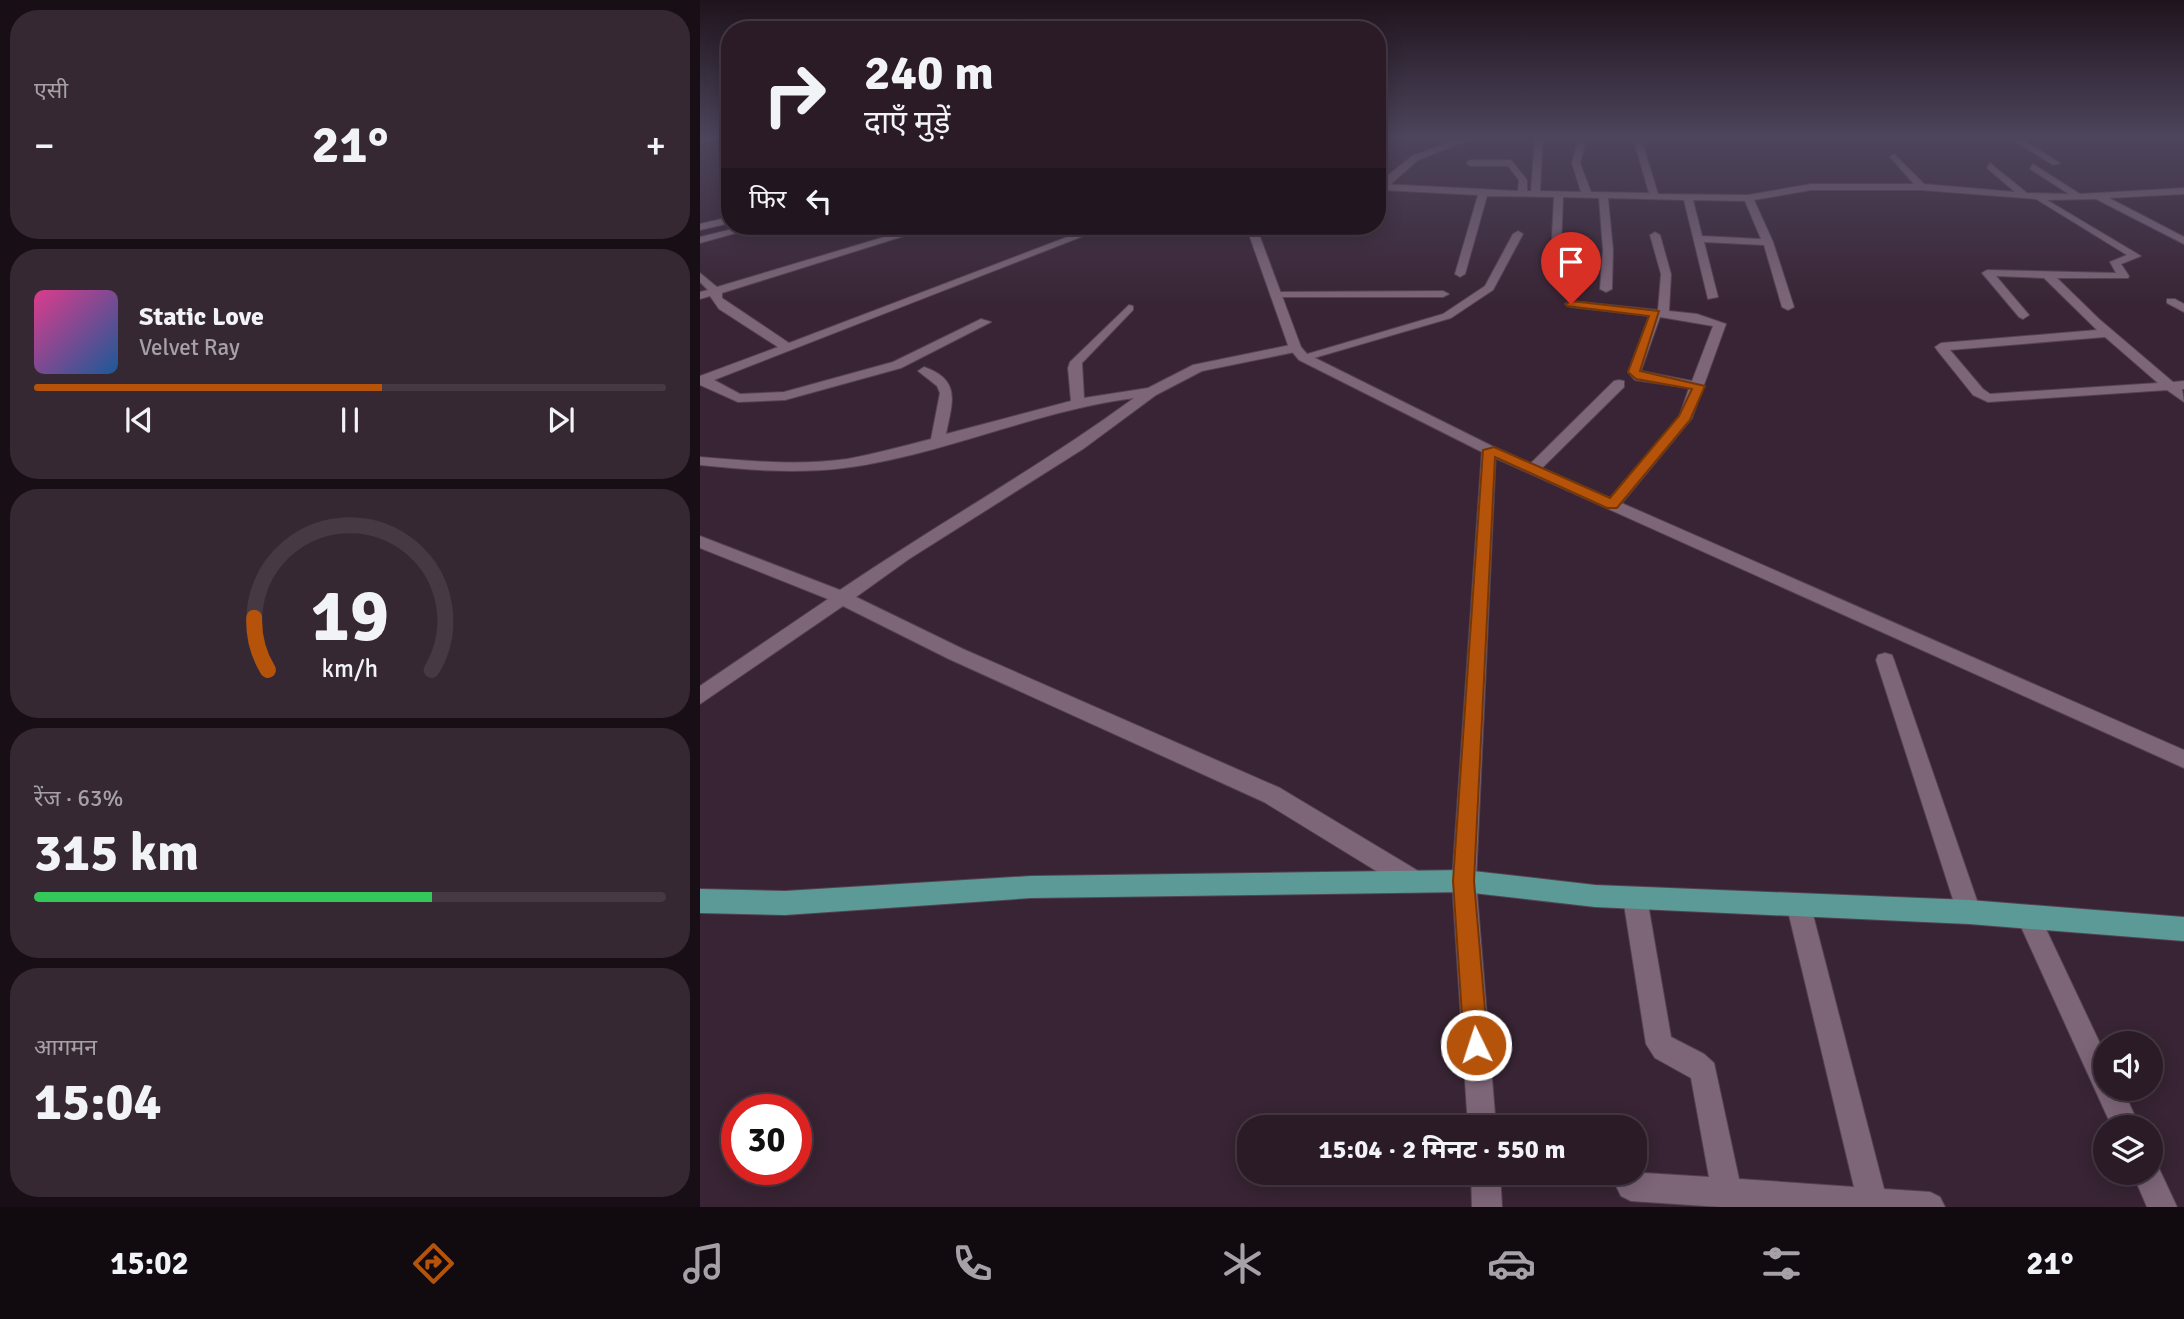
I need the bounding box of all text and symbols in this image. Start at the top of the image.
text: 240 m [864,43,994,103]
icon: right [749,49,840,140]
text: एसी [34,76,68,105]
text: दाएँ मुड़ें [864,103,950,142]
text: 21° [312,113,388,177]
text: − [34,122,55,169]
text: + [645,122,666,169]
icon: left [800,182,838,220]
text: फिर [749,184,786,216]
pin [1541,232,1601,304]
icon: arrive [1552,243,1590,281]
text: Static Love [139,301,264,333]
text: Velvet Ray [139,333,240,362]
icon: previous [120,401,158,439]
icon: pause [331,401,369,439]
icon: next [542,401,580,439]
text: 19 [311,572,389,661]
text: km/h [322,652,378,683]
text: रेंज · 63% [34,784,123,813]
text: 315 km [34,821,199,885]
position arrow [1439,1008,1513,1082]
map controls [2093,1031,2163,1185]
button: sound [2093,1031,2163,1101]
text: आगमन [34,1033,97,1062]
text: 15:04 [34,1070,162,1134]
speed limit sign: 30 [721,1094,812,1185]
button: layers [2093,1115,2163,1185]
text: 15:04 · 2 मिनट · 550 m [1318,1134,1566,1166]
icon: directions [409,1239,458,1288]
icon: music [679,1239,728,1288]
icon: phone [948,1239,997,1288]
icon: climate [1218,1239,1267,1288]
icon: car [1487,1239,1536,1288]
icon: filters [1757,1239,1806,1288]
text: 15:02 [110,1244,189,1283]
text: 21° [2026,1244,2074,1283]

